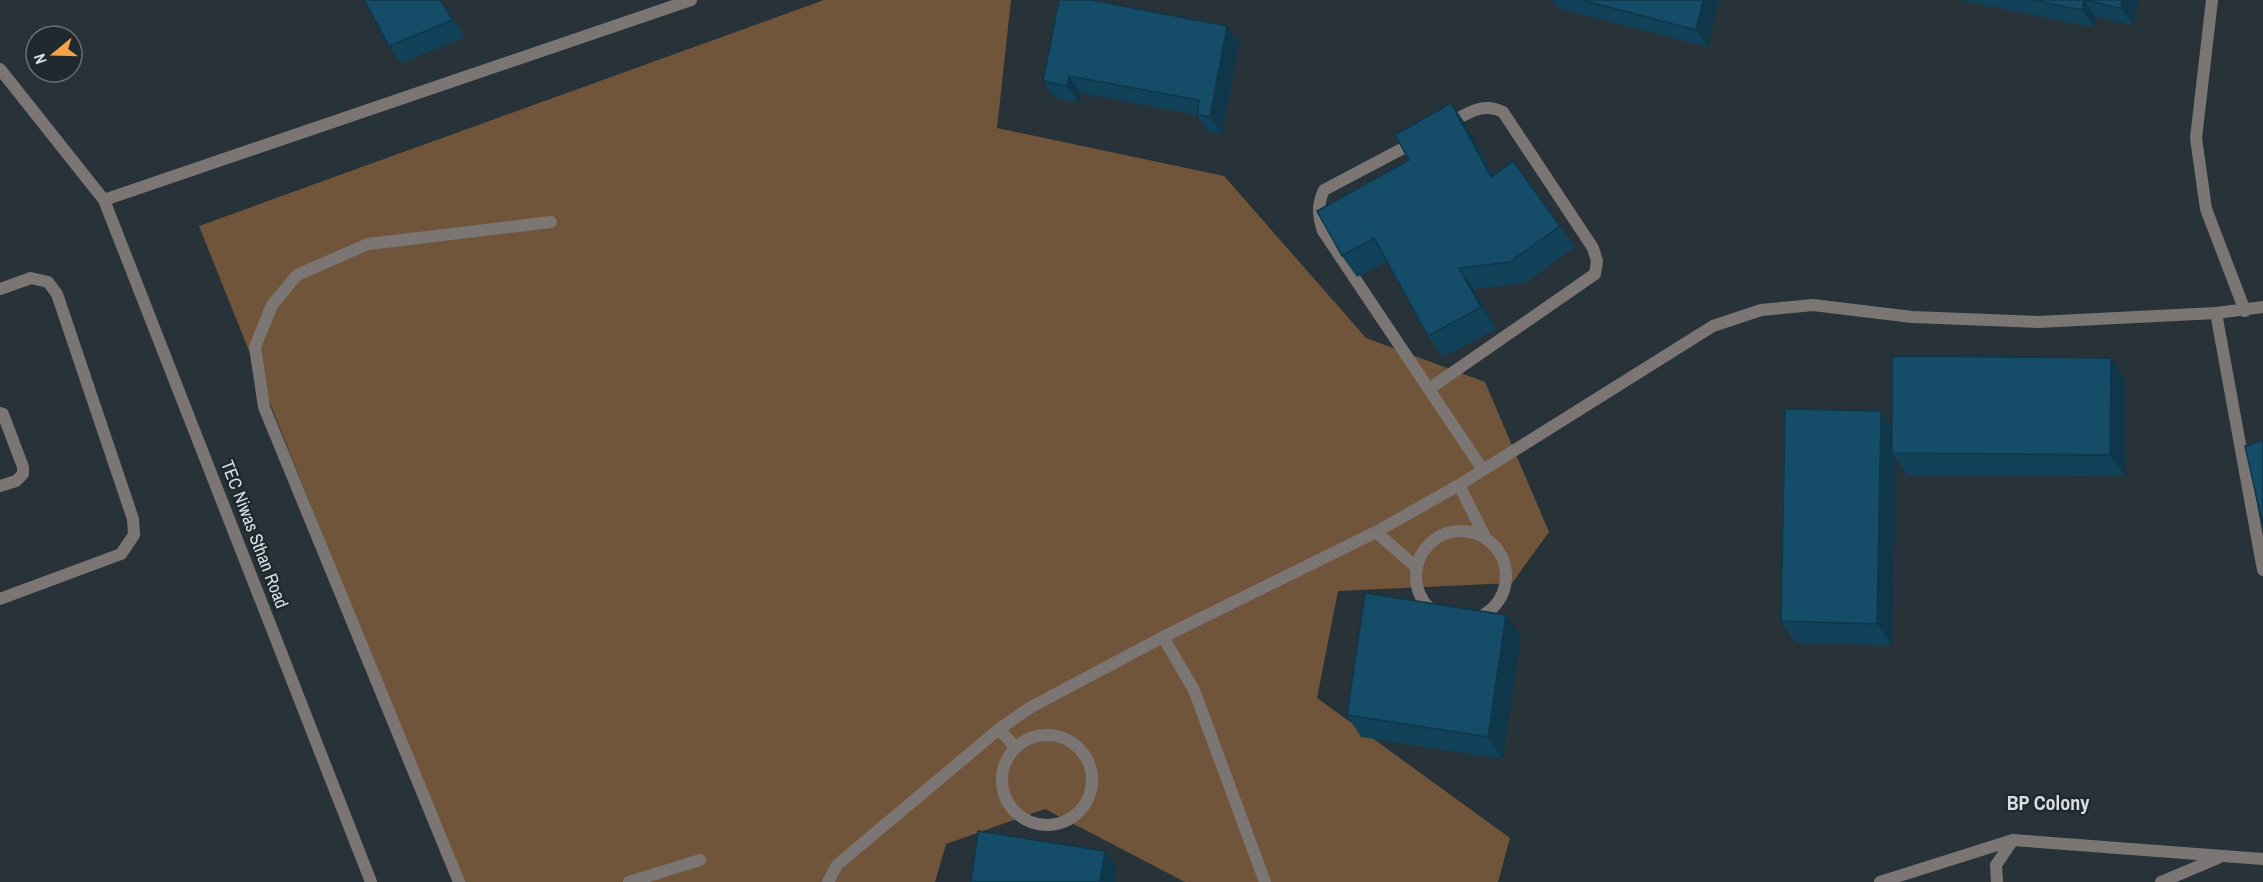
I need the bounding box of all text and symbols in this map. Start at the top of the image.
north arrow [24,24,84,84]
text: N [28,51,52,67]
street label: TEC Niwas Sthan Road [215,456,295,612]
district label: BP Colony [2007,789,2090,816]

